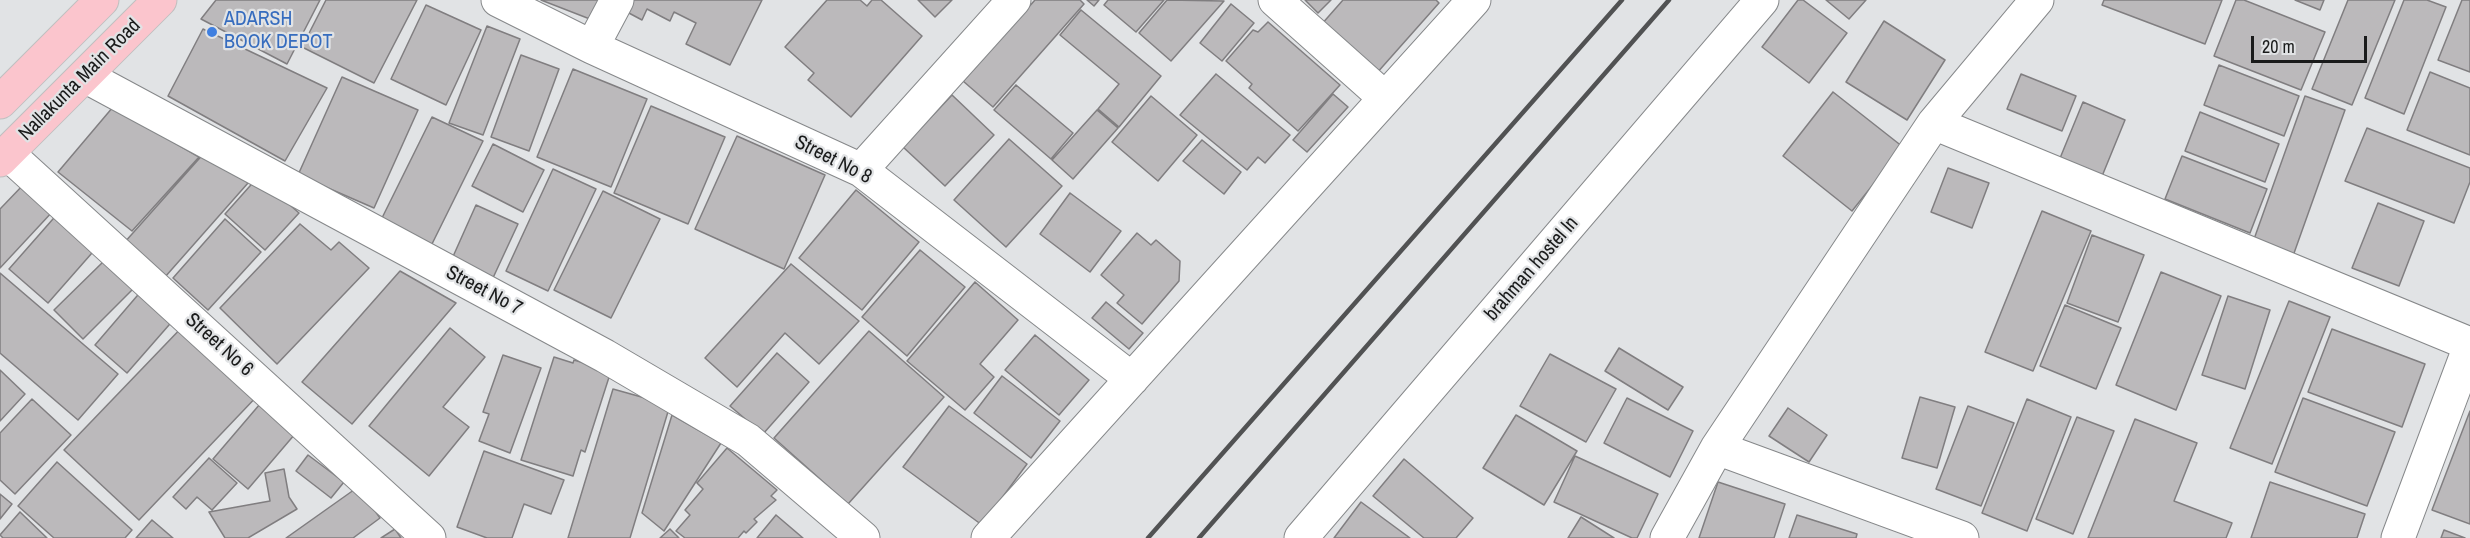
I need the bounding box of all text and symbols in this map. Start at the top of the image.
place label: ADARSH BOOK DEPOT [224,8,332,55]
street label: Nallakunta Main Road [14,14,146,146]
scale bar [2254,24,2370,62]
marker: ADARSH BOOK DEPOT [205,25,219,39]
text: 20 m [2262,34,2295,59]
street label: Street No 8 [791,130,875,190]
street label: brahman hostel ln [1480,212,1584,326]
street label: Street No 7 [442,261,526,321]
street label: Street No 6 [180,308,258,382]

